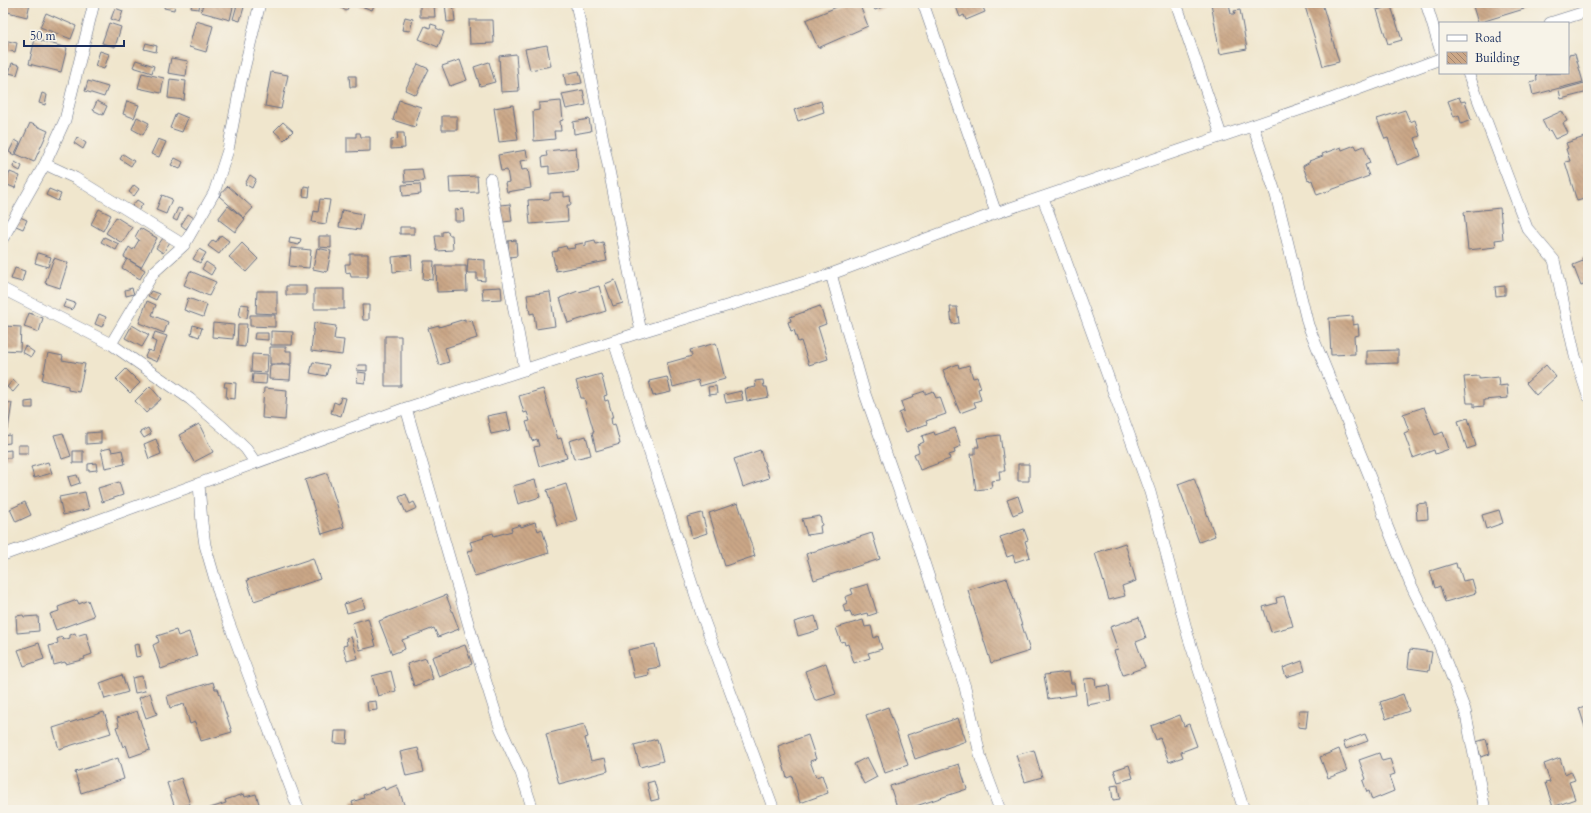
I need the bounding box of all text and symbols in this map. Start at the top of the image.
scale bar [24,22,124,48]
legend [1439,22,1569,74]
text: 50 m [30,28,57,44]
text: Road [1475,30,1502,46]
text: Building [1475,50,1520,66]

